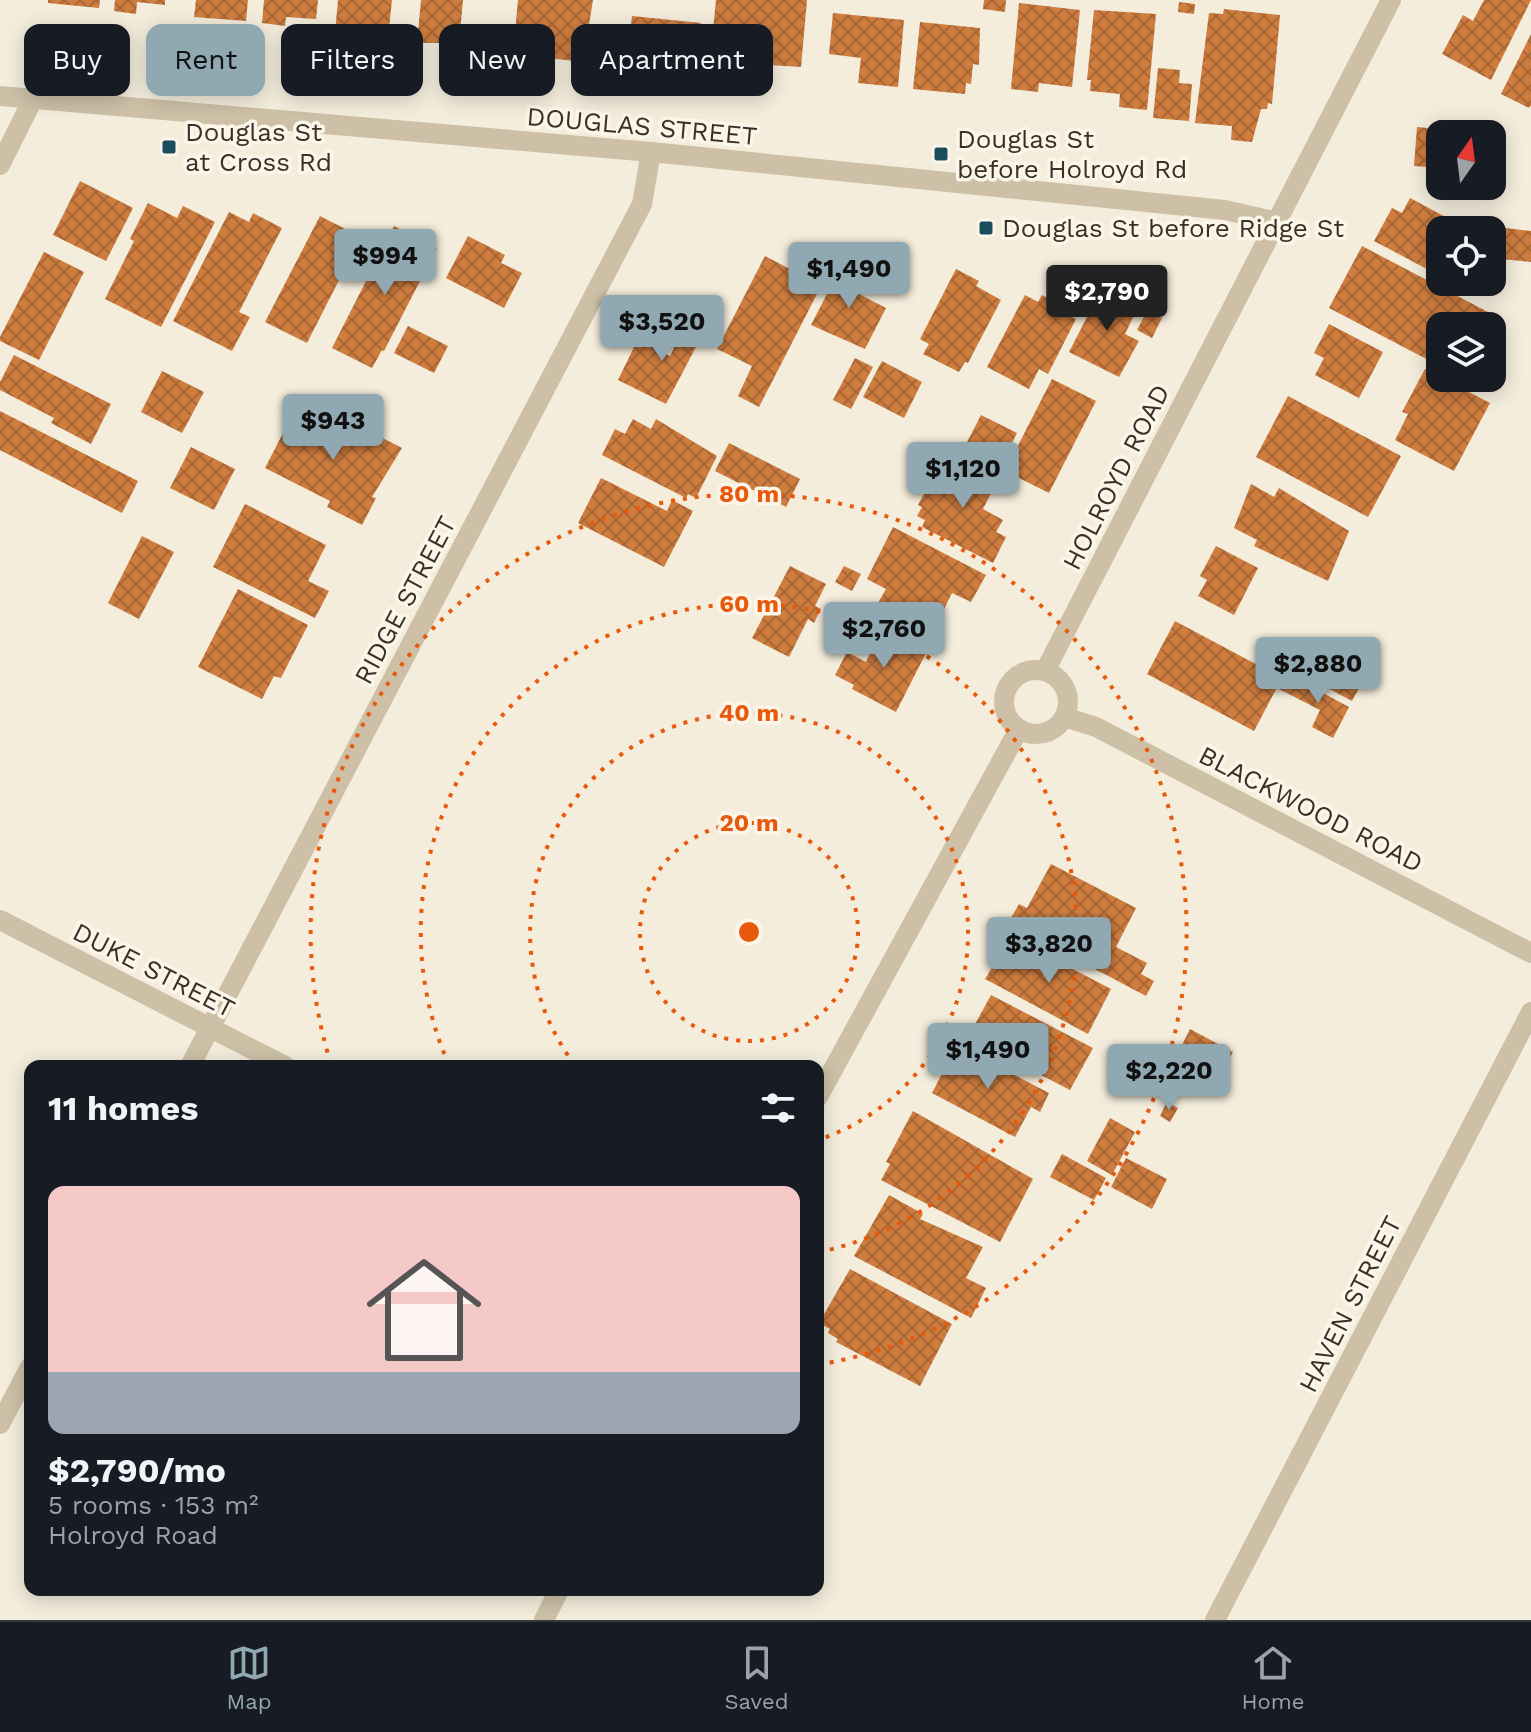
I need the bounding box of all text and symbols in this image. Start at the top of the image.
chip: Buy [24,24,130,96]
chip: Rent [146,24,265,96]
chip: Filters [281,24,423,96]
chip: New [439,24,555,96]
chip: Apartment [571,24,773,96]
street label: DOUGLAS STREET [526,101,758,151]
place label: Douglas St at Cross Rd [185,117,332,177]
north arrow [1426,120,1506,200]
map controls [1426,120,1506,392]
place label: Douglas St before Holroyd Rd [957,124,1187,184]
marker: Douglas St at Cross Rd [160,138,178,156]
marker: Douglas St before Holroyd Rd [932,145,950,163]
place label: Douglas St before Ridge St [1002,213,1344,243]
button: locate [1426,216,1506,296]
marker: Douglas St before Ridge St [977,219,995,237]
pin: $994 [338,229,432,297]
text: $994 [352,240,418,270]
pin: $1,490 [784,242,914,310]
text: $1,490 [807,253,891,283]
pin: $2,790 [1042,265,1172,333]
text: $2,790 [1064,276,1150,306]
pin: $3,520 [597,295,727,363]
text: $3,520 [618,306,706,336]
button: layers [1426,312,1506,392]
street label: HOLROYD ROAD [1056,379,1176,575]
pin: $943 [286,394,380,462]
text: $943 [301,405,365,435]
pin: $1,120 [898,442,1028,510]
text: $1,120 [925,453,1001,483]
text: 80 m [719,480,779,508]
street label: RIDGE STREET [348,511,462,689]
text: 60 m [719,590,779,618]
pin: $2,760 [819,602,949,670]
text: $2,760 [842,613,926,643]
pin: $2,880 [1253,637,1383,705]
text: $2,880 [1273,648,1363,678]
text: 40 m [719,699,779,727]
street label: BLACKWOOD ROAD [1194,740,1428,878]
text: 20 m [719,809,779,837]
street label: DUKE STREET [68,916,240,1024]
pin: $3,820 [984,917,1114,985]
centre of rings [735,918,763,946]
text: $3,820 [1005,928,1093,958]
pin: $1,490 [923,1023,1053,1091]
text: $1,490 [946,1034,1030,1064]
pin: $2,220 [1104,1044,1234,1112]
text: $2,220 [1125,1055,1213,1085]
icon: filters [756,1086,800,1130]
text: 11 homes [48,1088,198,1128]
street label: HAVEN STREET [1293,1211,1407,1397]
icon: home [352,1238,496,1382]
text: $2,790/mo [48,1450,226,1490]
text: 5 rooms · 153 m² [48,1490,259,1520]
text: Holroyd Road [48,1520,218,1550]
tab: Map [227,1641,271,1714]
tab: Saved [725,1641,788,1714]
tab: Home [1242,1641,1304,1714]

